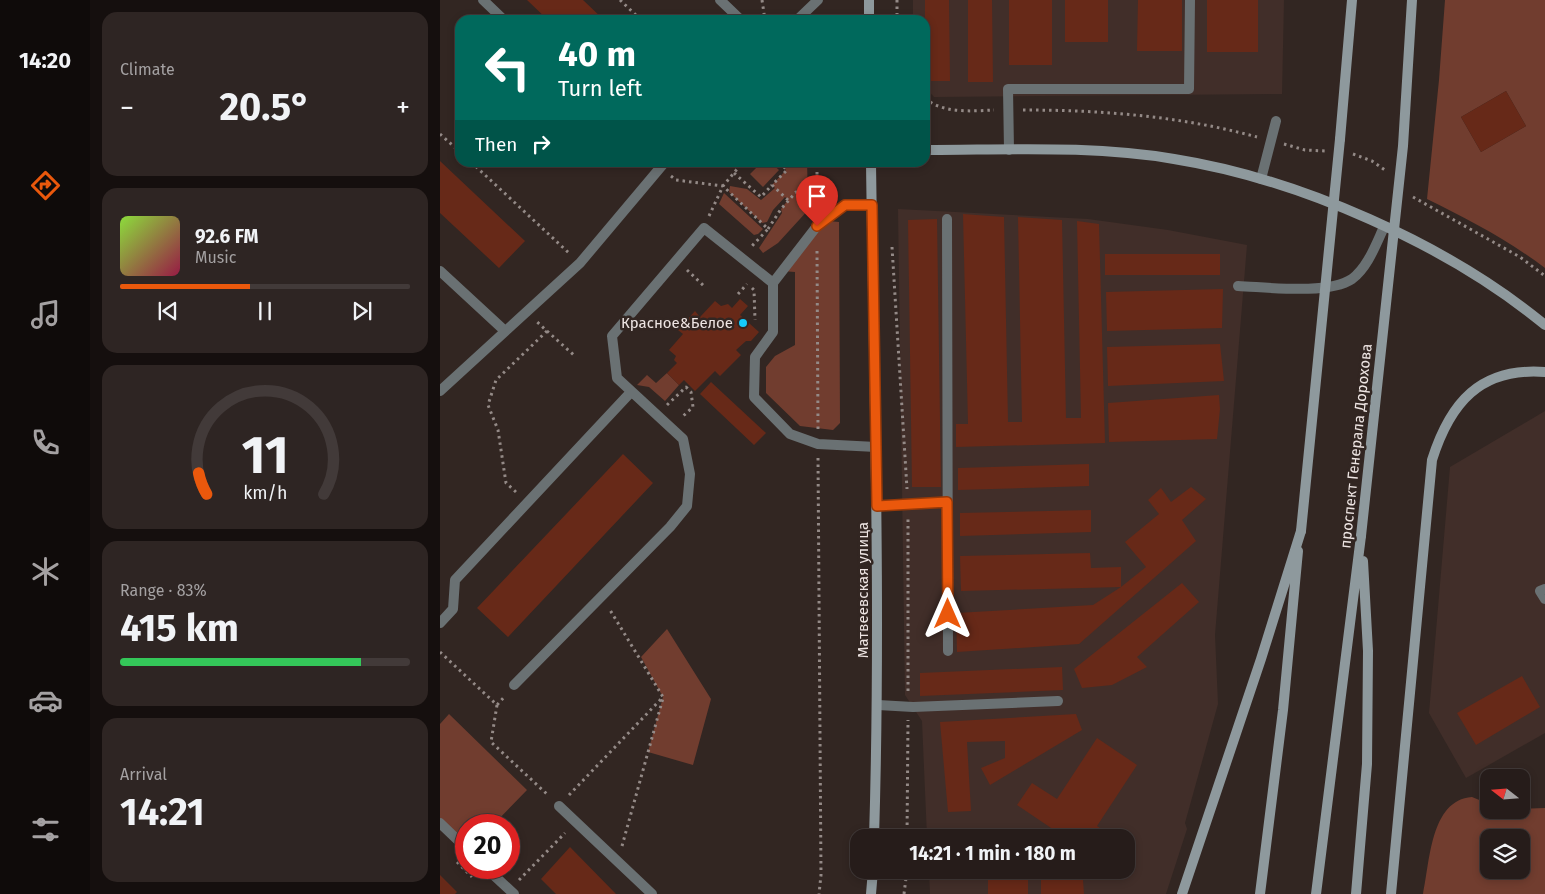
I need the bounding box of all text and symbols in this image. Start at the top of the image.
text: 40 m [558,33,636,75]
icon: left [475,35,540,100]
text: 14:20 [19,47,71,74]
text: Climate [120,60,175,79]
text: Turn left [558,75,642,102]
text: 20.5° [219,84,311,130]
text: − [120,91,134,124]
text: + [396,91,410,124]
icon: right [527,130,555,158]
text: Then [475,133,517,156]
icon: directions [28,168,63,203]
pin [796,175,838,226]
icon: arrive [803,182,831,210]
text: 92.6 FM [195,225,258,248]
text: Music [195,248,236,267]
icon: music [28,297,63,332]
icon: previous [154,297,182,325]
icon: pause [251,297,279,325]
icon: next [348,297,376,325]
place label: Красное&Белое [621,314,733,332]
marker: Красное&Белое [737,317,749,329]
street label: проспект Генерала Дорохова [1336,343,1376,549]
text: 11 [241,424,289,487]
icon: phone [28,425,63,460]
text: km/h [243,482,287,504]
street label: Матвеевская улица [854,522,872,658]
icon: climate [28,554,63,589]
text: Range · 83% [120,581,207,600]
position arrow [921,587,973,639]
text: 415 km [120,605,239,651]
icon: car [28,683,63,718]
text: Arrival [120,765,167,784]
north arrow [1480,769,1530,819]
map controls [1480,769,1530,879]
text: 14:21 [120,789,205,835]
icon: filters [28,812,63,847]
speed limit sign: 20 [455,814,520,879]
button: layers [1480,829,1530,879]
text: 14:21 · 1 min · 180 m [909,842,1076,865]

